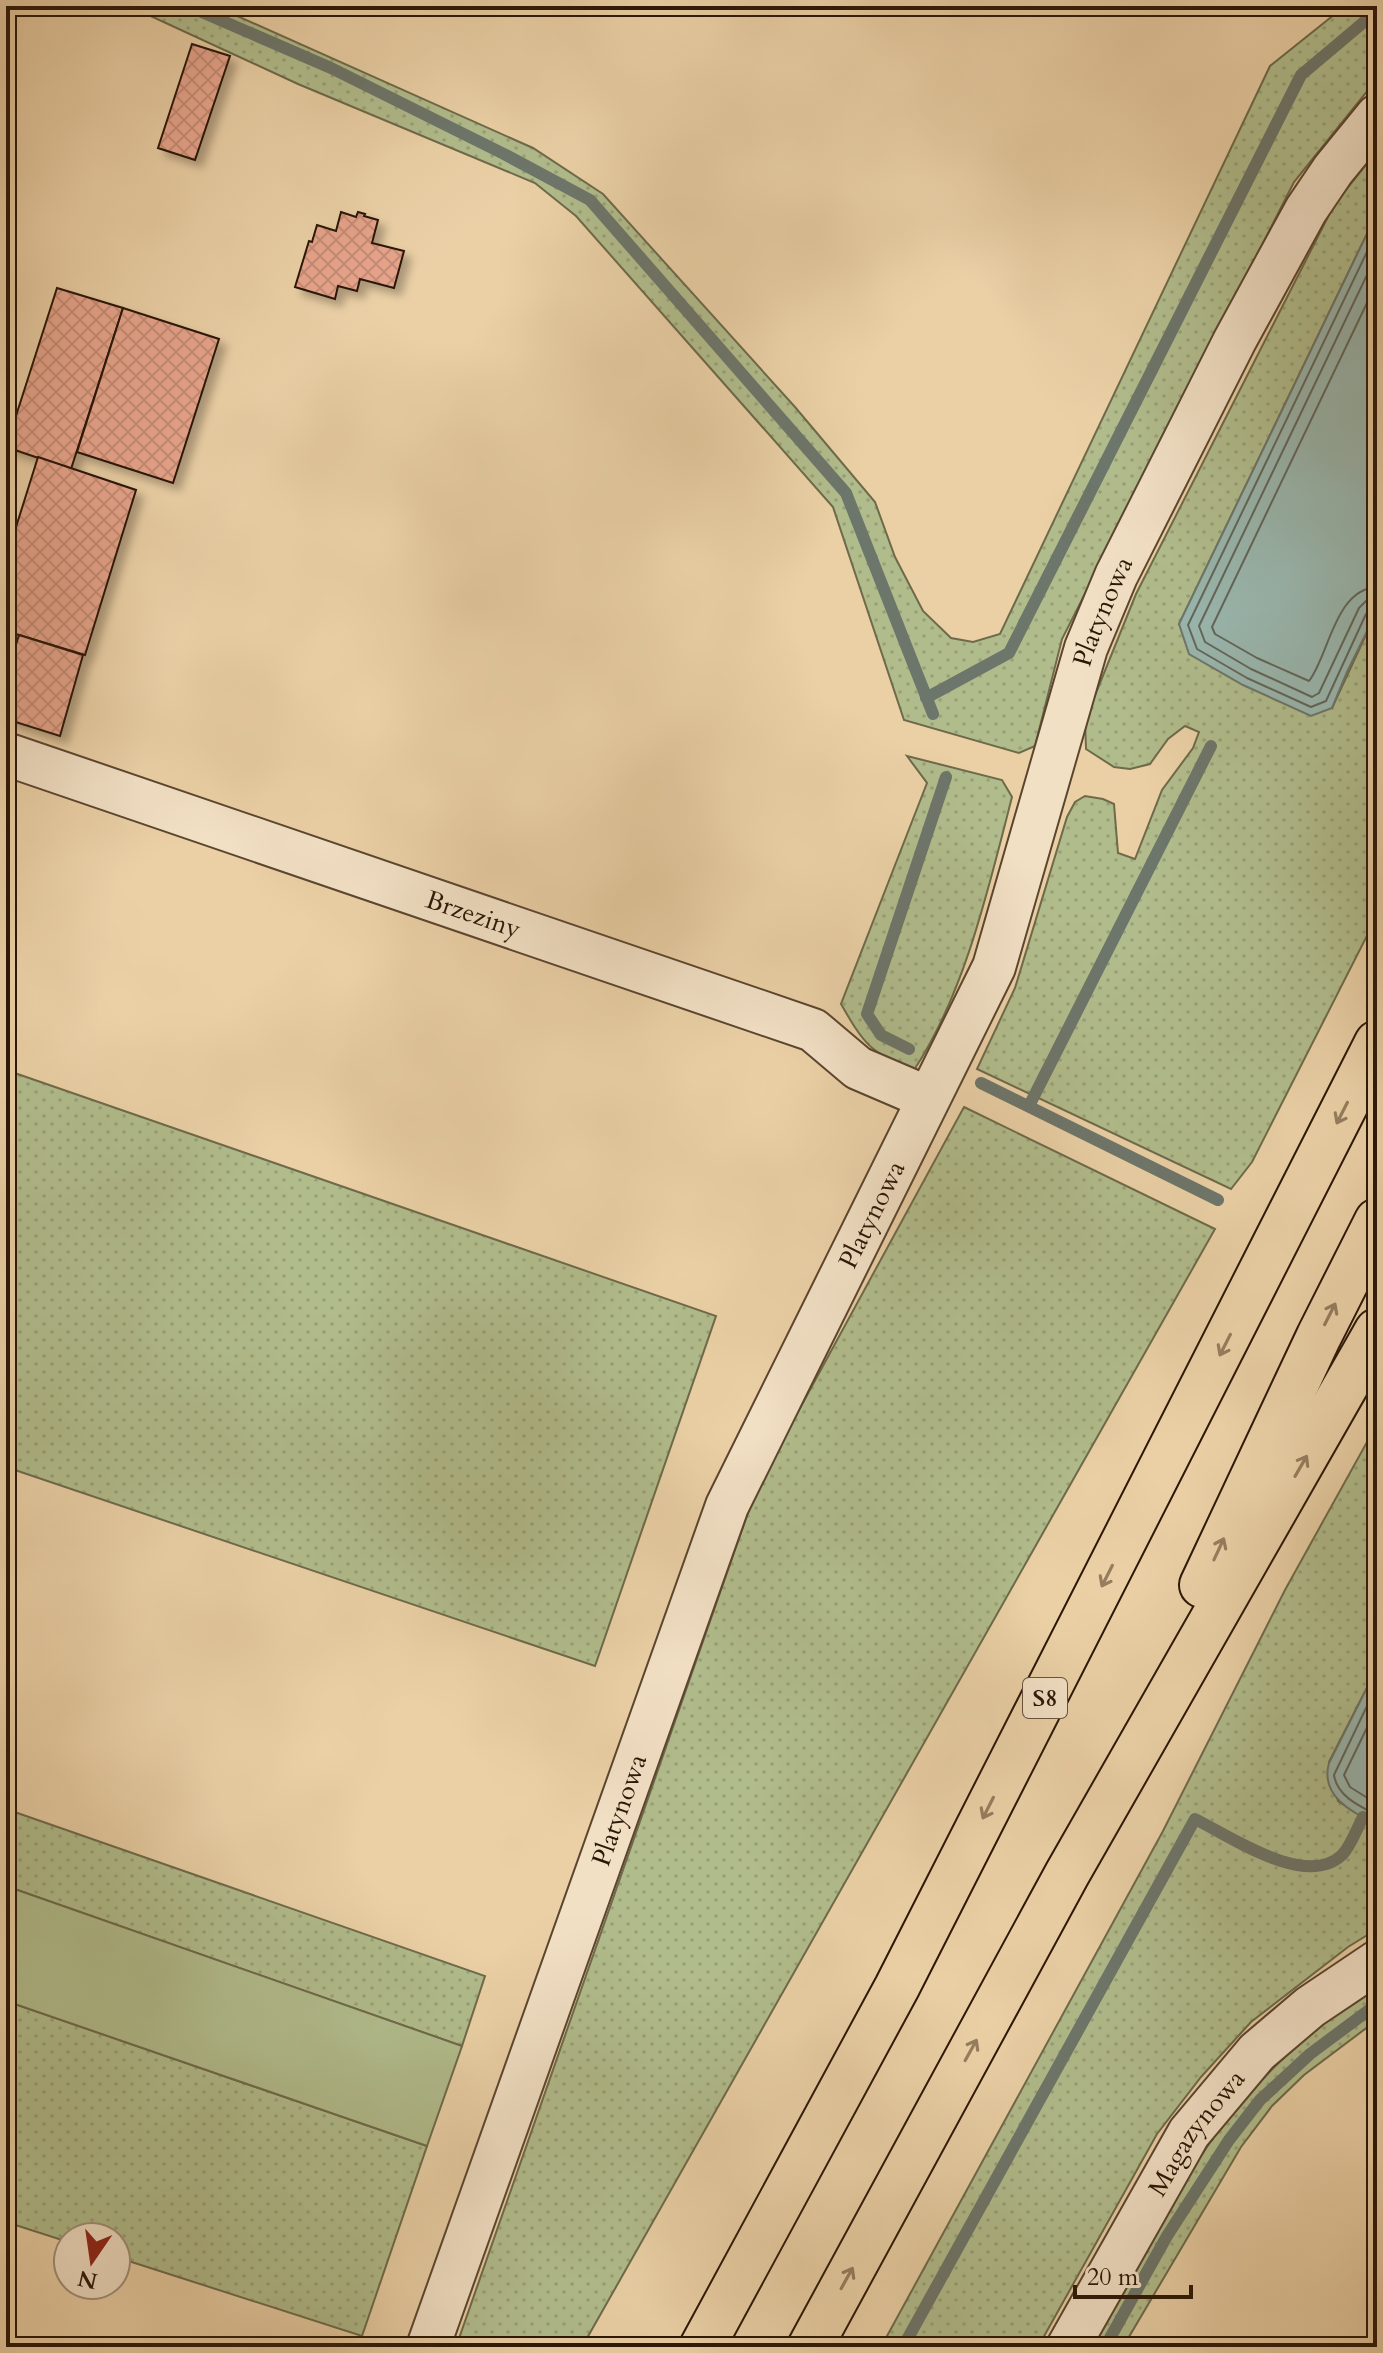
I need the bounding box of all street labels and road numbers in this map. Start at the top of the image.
street label: Platynowa [1065,550,1141,670]
street label: Brzeziny [421,882,526,947]
street label: Platynowa [830,1155,913,1274]
road number: S8 [1023,1678,1067,1718]
street label: Platynowa [583,1750,655,1871]
street label: Magazynowa [1140,2062,1253,2203]

